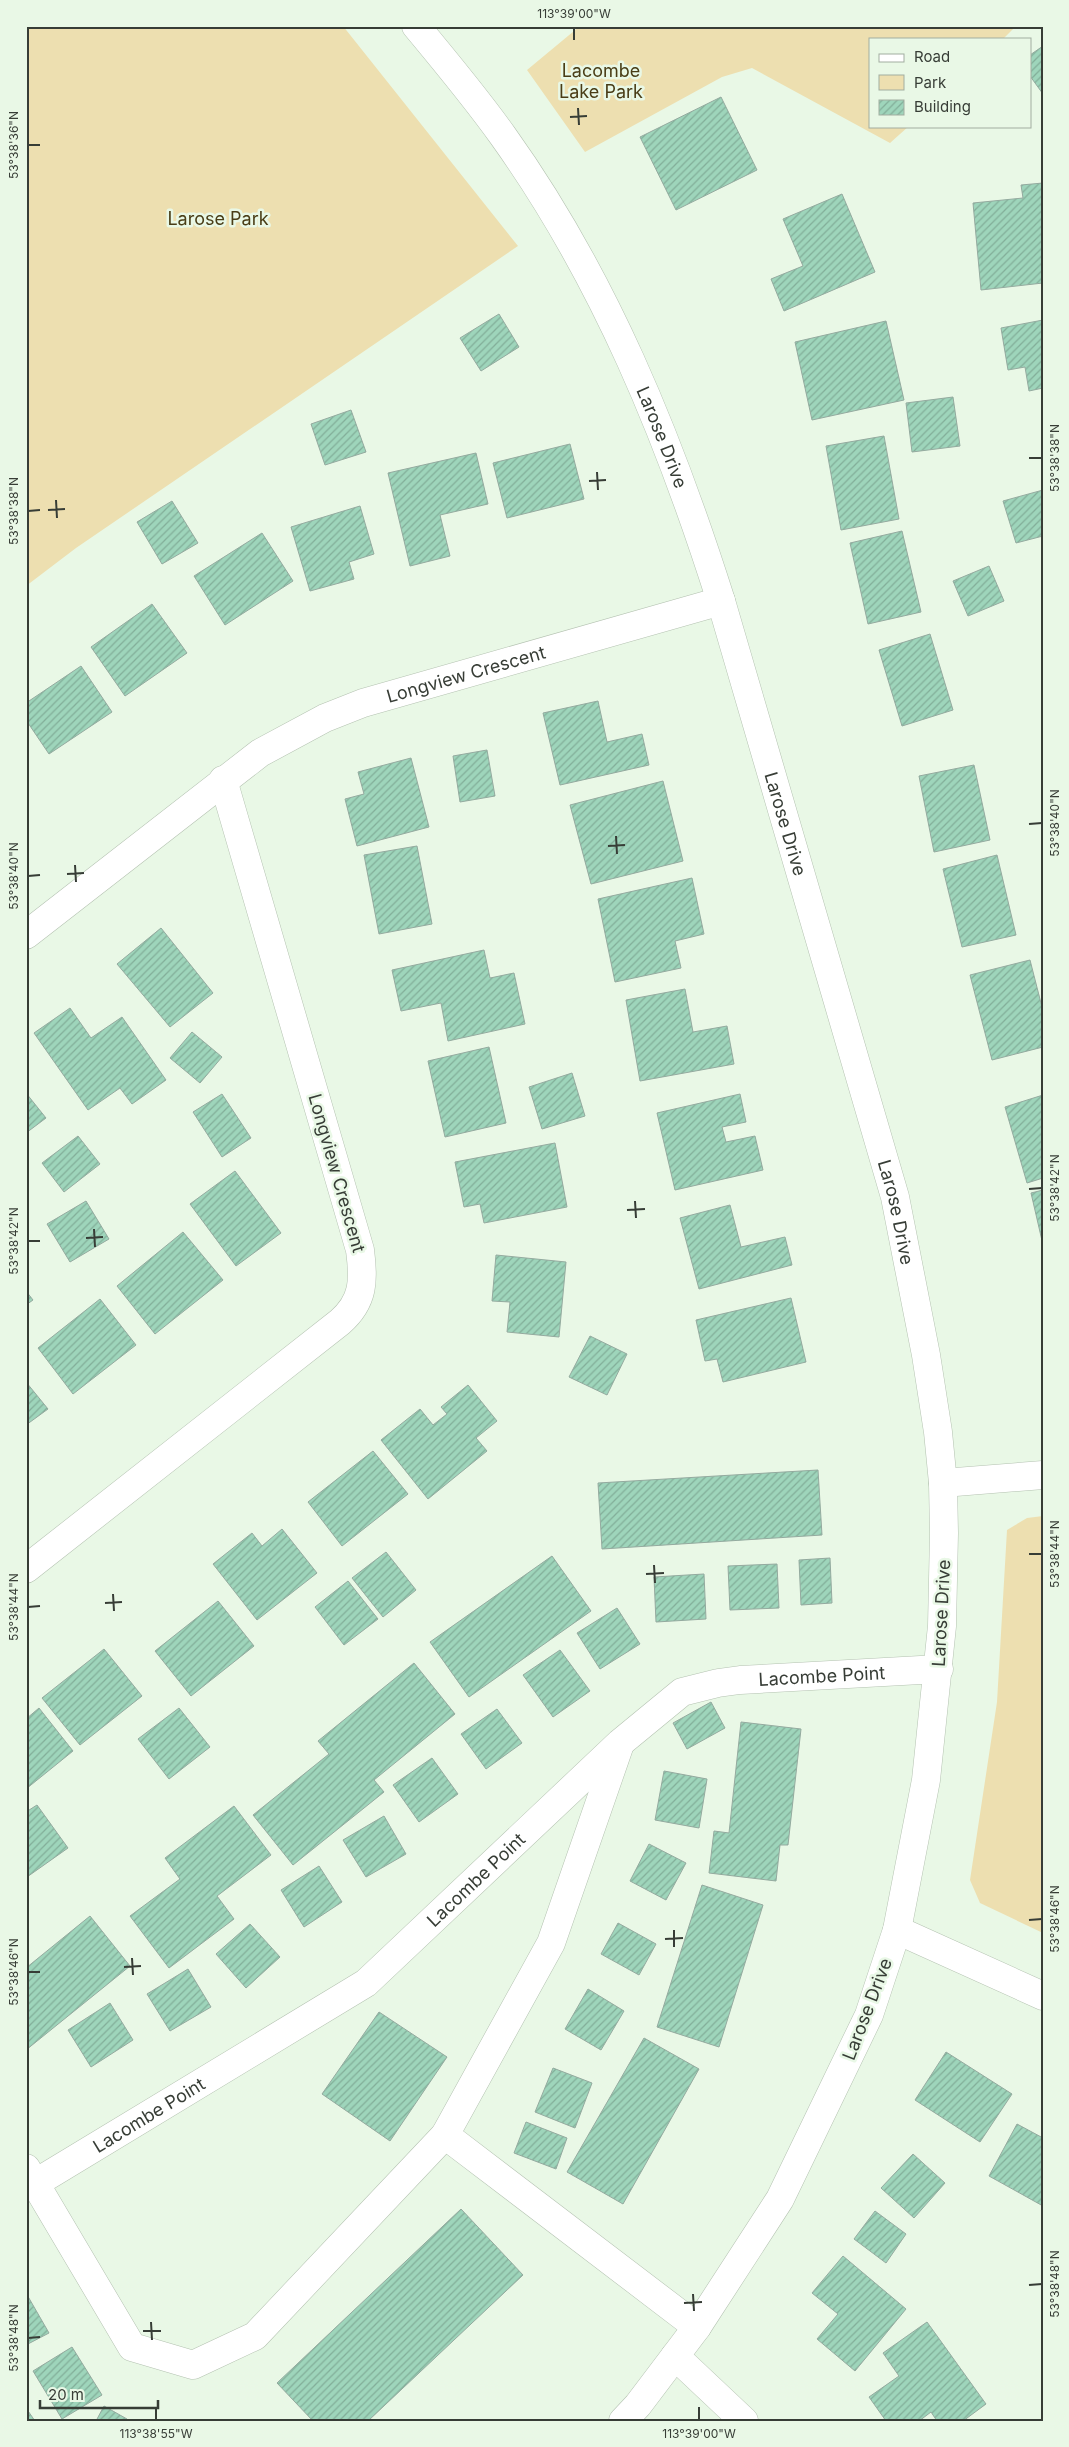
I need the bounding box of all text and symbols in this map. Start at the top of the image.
text: 113°39'00"W [537,6,611,21]
legend [869,38,1032,128]
text: Road [914,47,950,66]
park label: Lacombe Lake Park [559,60,643,102]
text: Park [914,73,947,92]
text: Building [914,97,971,116]
text: 53°38'36"N [6,111,21,179]
park label: Larose Park [167,208,269,229]
street label: Larose Drive [633,383,692,491]
text: 53°38'38"N [1047,424,1062,492]
text: 53°38'38"N [6,477,21,545]
street label: Longview Crescent [384,641,548,706]
street label: Larose Drive [761,769,811,878]
text: 53°38'40"N [1047,789,1062,857]
text: 53°38'40"N [6,842,21,910]
street label: Longview Crescent [304,1091,370,1255]
text: 53°38'42"N [1047,1154,1062,1222]
street label: Larose Drive [874,1157,919,1267]
text: 53°38'42"N [6,1207,21,1275]
text: 53°38'44"N [1047,1520,1062,1588]
street label: Larose Drive [928,1559,954,1667]
text: 53°38'44"N [6,1573,21,1641]
street label: Lacombe Point [758,1661,886,1689]
street label: Lacombe Point [422,1828,529,1931]
text: 53°38'46"N [1047,1885,1062,1953]
text: 53°38'46"N [6,1938,21,2006]
street label: Larose Drive [838,1955,896,2063]
street label: Lacombe Point [89,2073,208,2156]
text: 53°38'48"N [1047,2250,1062,2318]
text: 53°38'48"N [6,2304,21,2372]
scale bar [40,2377,158,2409]
text: 20 m [48,2385,84,2404]
text: 113°38'55"W [120,2426,193,2441]
text: 113°39'00"W [662,2426,736,2441]

